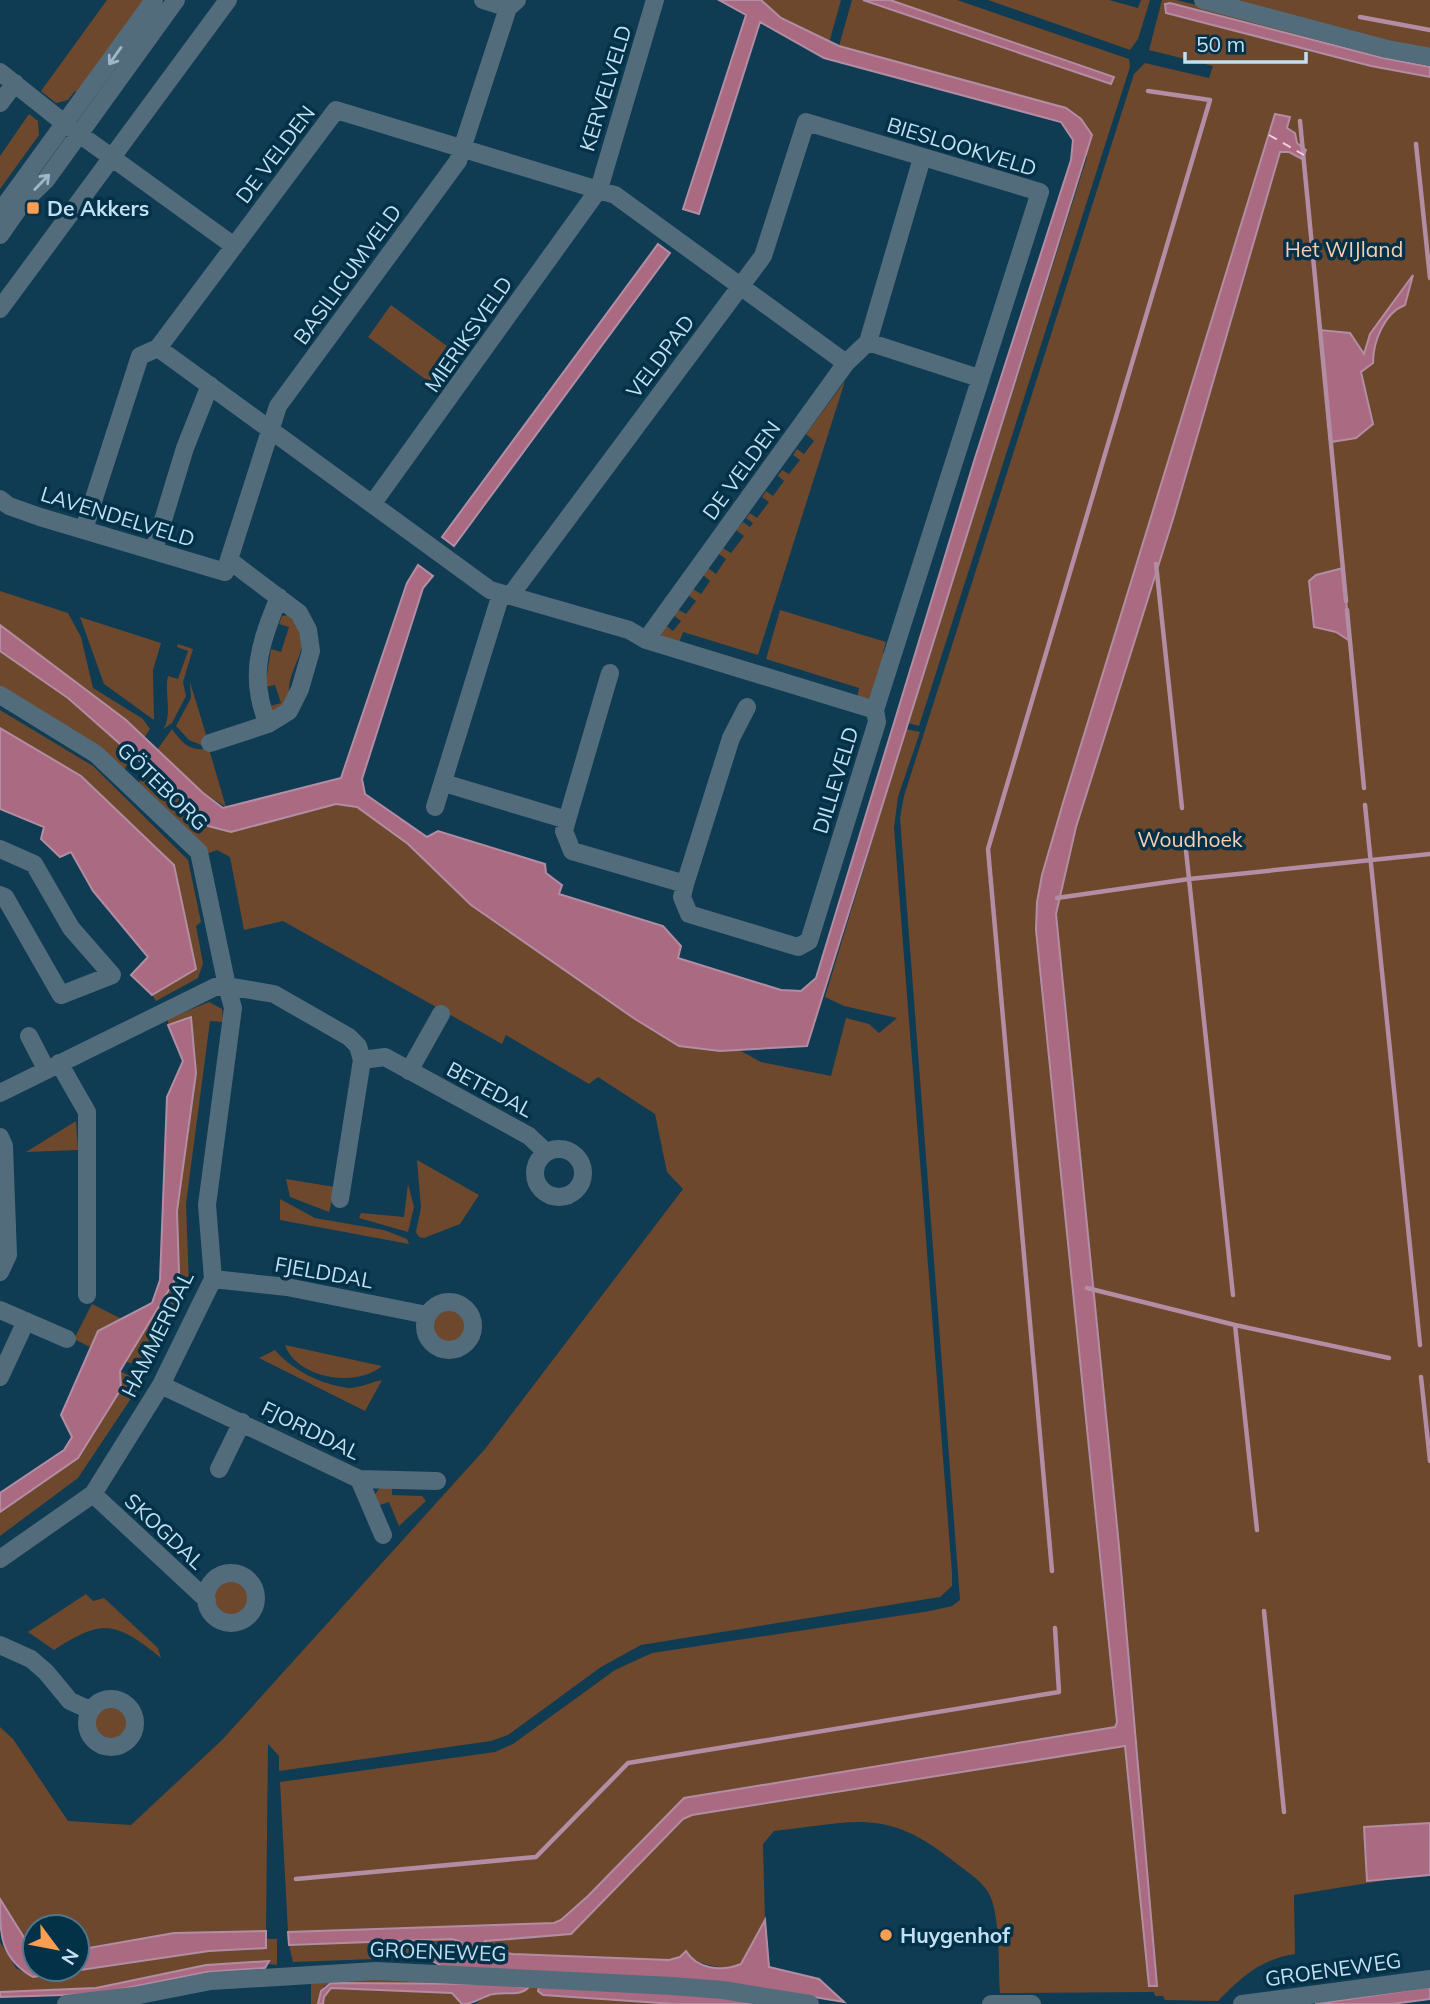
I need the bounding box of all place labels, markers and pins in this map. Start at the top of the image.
place label: De Akkers [47,195,149,221]
marker: De Akkers [25,200,41,216]
place label: Huygenhof [900,1922,1011,1948]
marker: Huygenhof [878,1927,894,1943]

